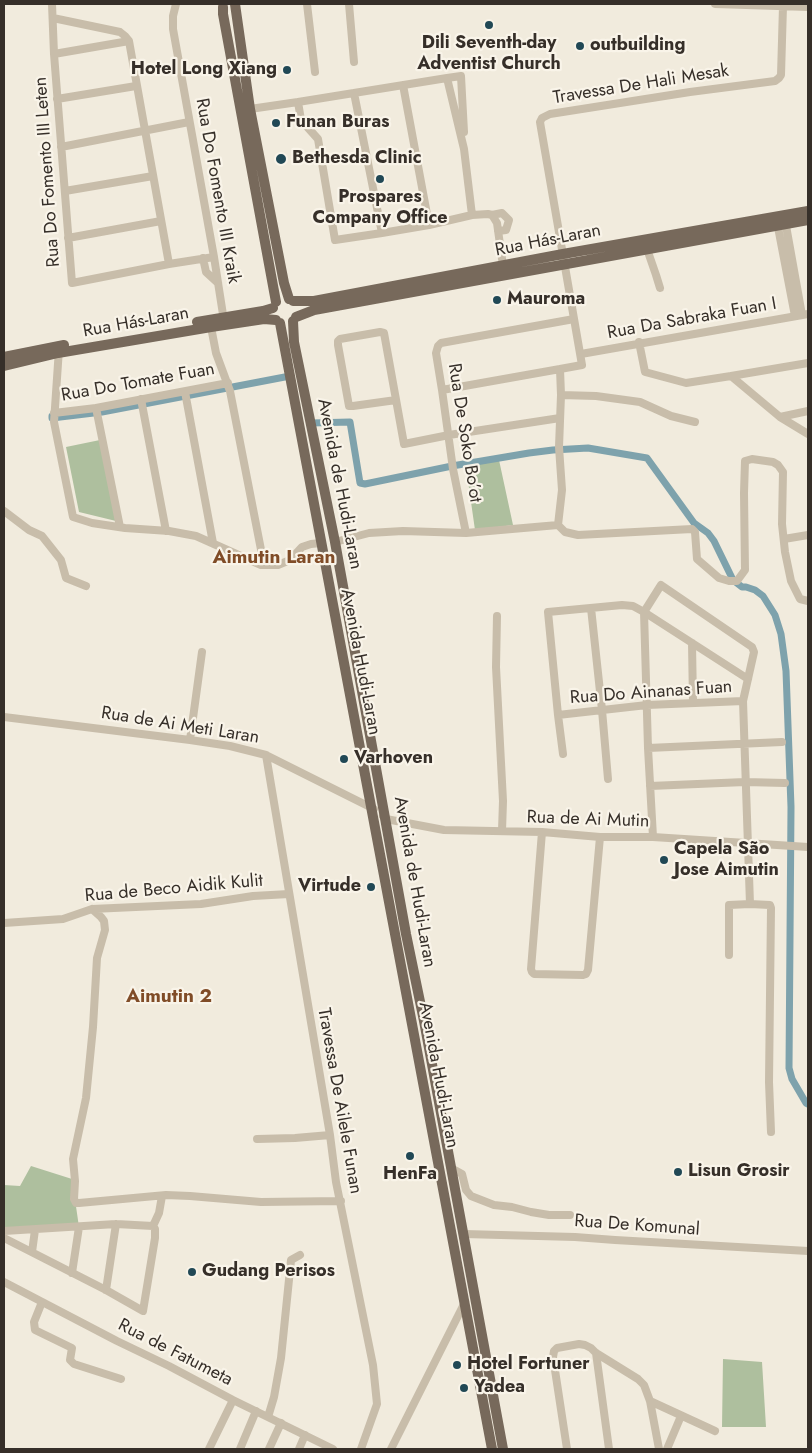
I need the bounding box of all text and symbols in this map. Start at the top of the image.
marker: Dili Seventh-day Adventist Church [483,19,495,31]
place label: Dili Seventh-day Adventist Church [417,33,561,76]
place label: outbuilding [590,35,685,57]
marker: outbuilding [574,40,586,52]
place label: Hotel Long Xiang [131,59,277,81]
street label: Travessa De Hali Mesak [552,60,730,110]
marker: Hotel Long Xiang [281,64,293,76]
street label: Rua Do Fomento III Leten [31,76,65,268]
street label: Rua Do Fomento III Kraik [190,97,244,285]
place label: Funan Buras [286,112,389,134]
marker: Funan Buras [270,117,282,129]
place label: Bethesda Clinic [292,148,422,170]
marker: Bethesda Clinic [274,152,288,166]
marker: Prospares Company Office [374,173,386,185]
place label: Prospares Company Office [312,187,448,230]
street label: Rua Hás-Laran [493,220,603,262]
place label: Mauroma [507,289,585,311]
street label: Rua Da Sabraka Fuan I [606,293,778,345]
marker: Mauroma [491,294,503,306]
street label: Rua Hás-Laran [81,303,191,343]
street label: Rua Do Tomate Fuan [60,359,216,407]
street label: Rua De Soko Bo’ot [442,362,486,504]
street label: Avenida de Hudi-Laran [312,397,366,571]
district label: Aimutin Laran [213,547,335,569]
street label: Avenida Hudi-Laran [335,587,385,737]
street label: Rua Do Ainanas Fuan [569,677,733,709]
street label: Rua de Ai Meti Laran [99,703,261,749]
place label: Varhoven [354,748,433,770]
marker: Varhoven [338,753,350,765]
street label: Avenida de Hudi-Laran [388,795,440,969]
street label: Rua de Ai Mutin [526,807,650,833]
place label: Capela São Jose Aimutin [674,839,779,882]
marker: Capela São Jose Aimutin [658,854,670,866]
street label: Rua de Beco Aidik Kulit [84,870,264,908]
place label: Virtude [298,876,361,898]
marker: Virtude [365,881,377,893]
district label: Aimutin 2 [126,986,212,1008]
street label: Avenida Hudi-Laran [413,1000,463,1150]
street label: Travessa De Ailele Funan [312,1006,366,1196]
marker: HenFa [404,1150,416,1162]
place label: Lisun Grosir [688,1161,790,1183]
place label: HenFa [383,1164,437,1186]
marker: Lisun Grosir [672,1166,684,1178]
street label: Rua De Komunal [574,1211,700,1241]
place label: Gudang Perisos [202,1261,335,1283]
marker: Gudang Perisos [186,1266,198,1278]
street label: Rua de Fatumeta [114,1315,236,1391]
place label: Hotel Fortuner [467,1354,590,1376]
marker: Hotel Fortuner [451,1359,463,1371]
place label: Yadea [474,1377,525,1399]
marker: Yadea [458,1382,470,1394]

